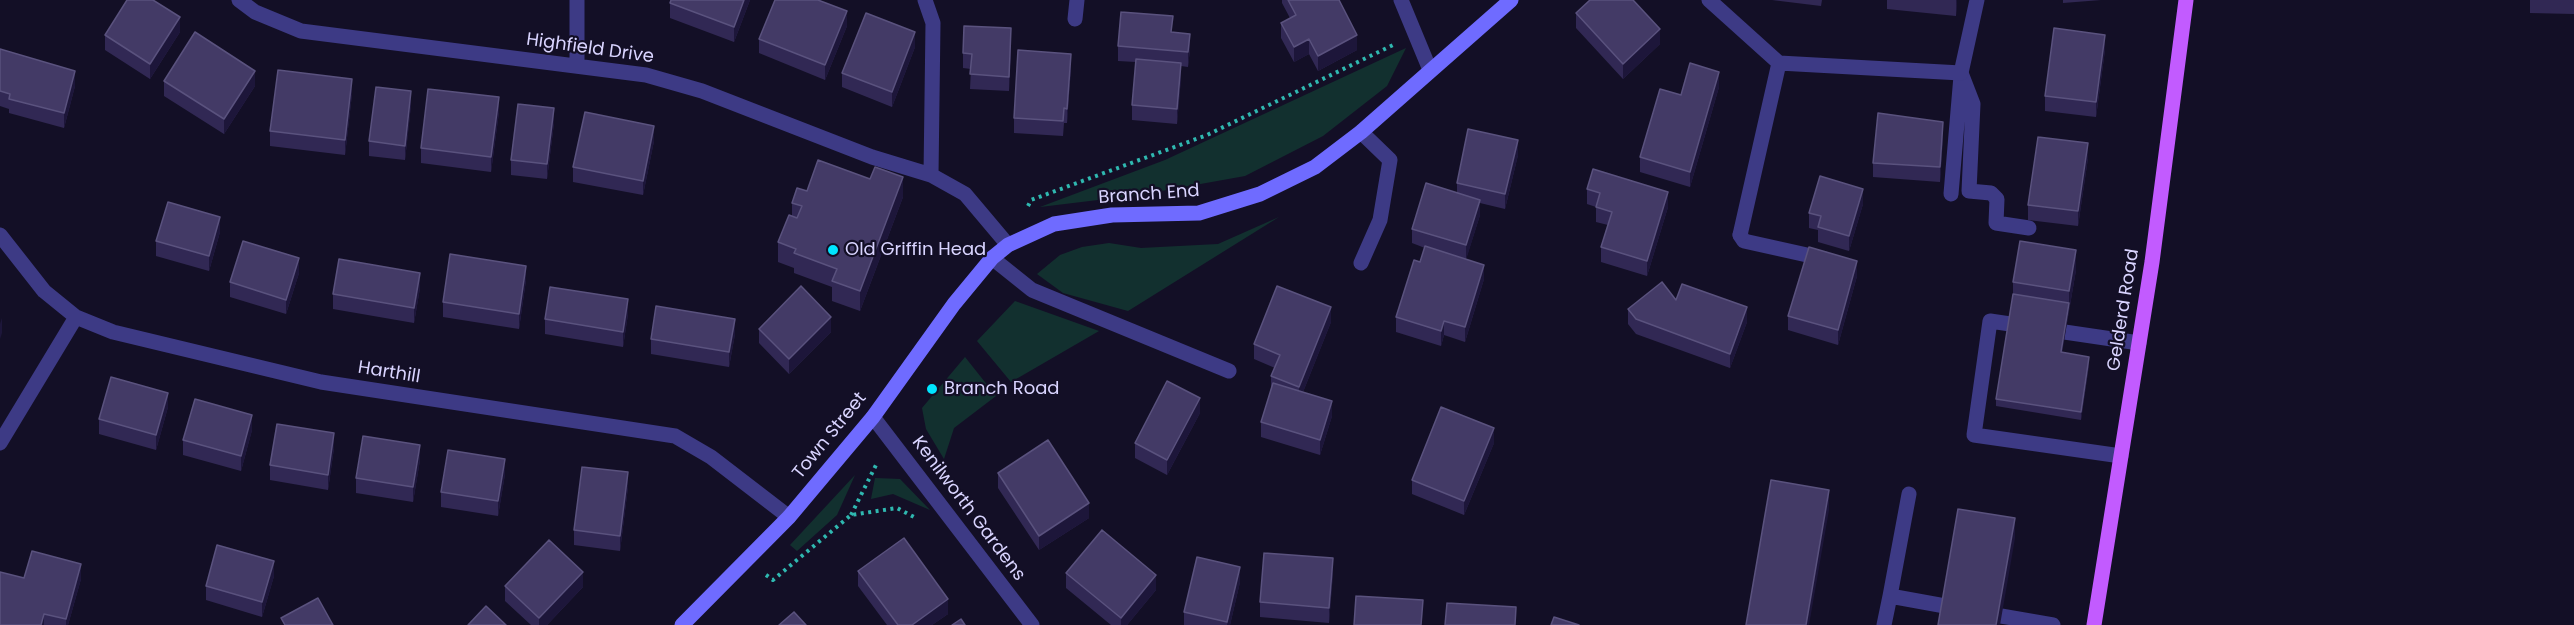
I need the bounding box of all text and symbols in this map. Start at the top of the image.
street label: Highfield Drive [525,29,655,69]
street label: Branch End [1098,181,1200,209]
place label: Old Griffin Head [845,239,986,261]
marker: Old Griffin Head [826,243,840,257]
street label: Gelderd Road [2104,247,2144,373]
street label: Harthill [356,357,422,389]
place label: Branch Road [944,378,1059,400]
marker: Branch Road [925,382,939,396]
street label: Town Street [789,388,871,484]
street label: Kenilworth Gardens [907,432,1029,586]

